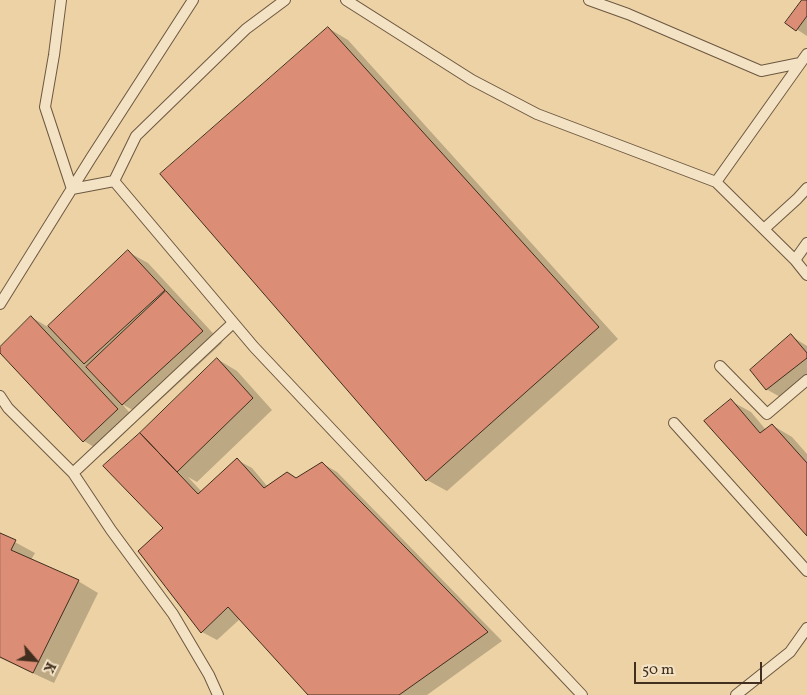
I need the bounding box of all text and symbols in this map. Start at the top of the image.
north arrow [10,635,60,685]
scale bar [637,652,764,684]
text: K [38,658,60,676]
text: 50 m [642,660,674,681]

